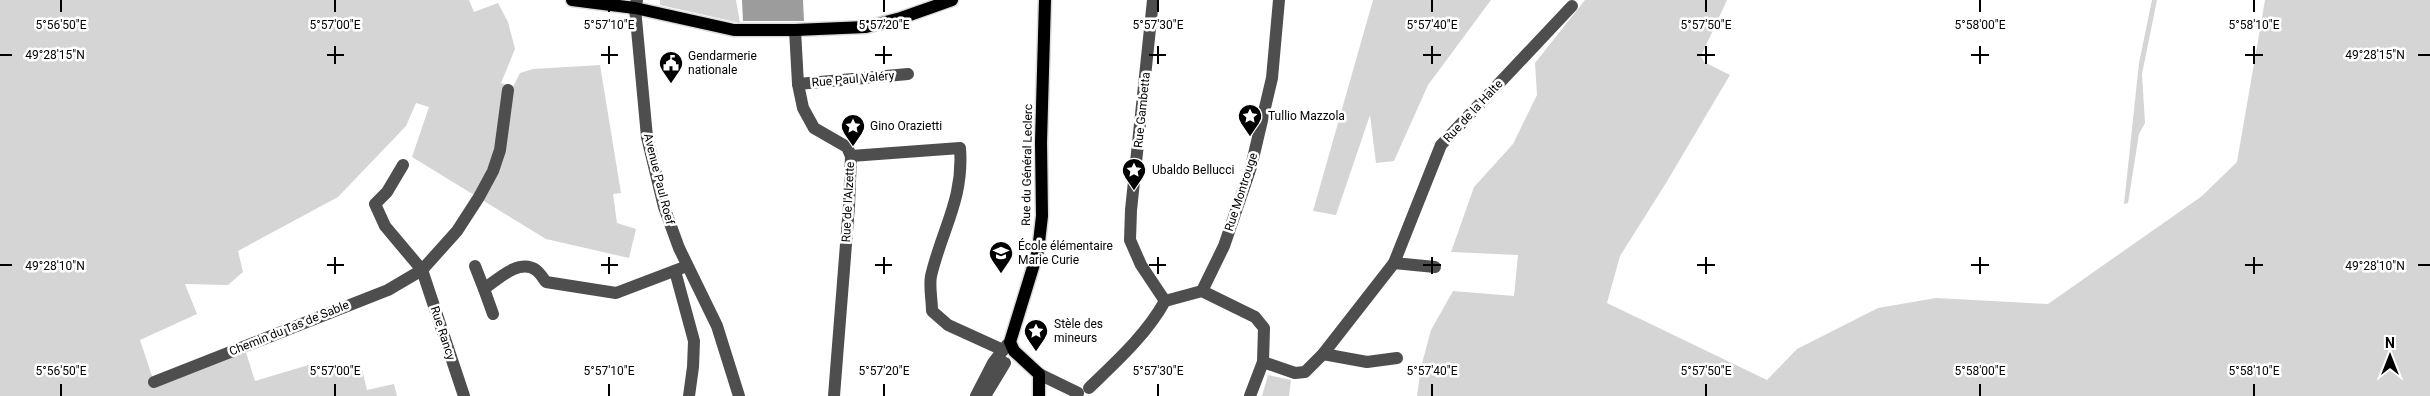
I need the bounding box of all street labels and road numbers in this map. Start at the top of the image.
street label: Rue Paul Valéry [811,68,895,90]
street label: Rue Gambetta [1131,71,1153,149]
street label: Rue de la Halte [1441,77,1505,145]
street label: Rue du Général Leclerc [1019,104,1035,226]
street label: Avenue Paul Roef [641,132,677,227]
street label: Rue Montrouge [1222,151,1260,233]
street label: Rue de l'Alzette [839,161,857,243]
street label: Chemin du Tas de Sable [227,298,351,358]
street label: Rue Rancy [428,304,458,362]

